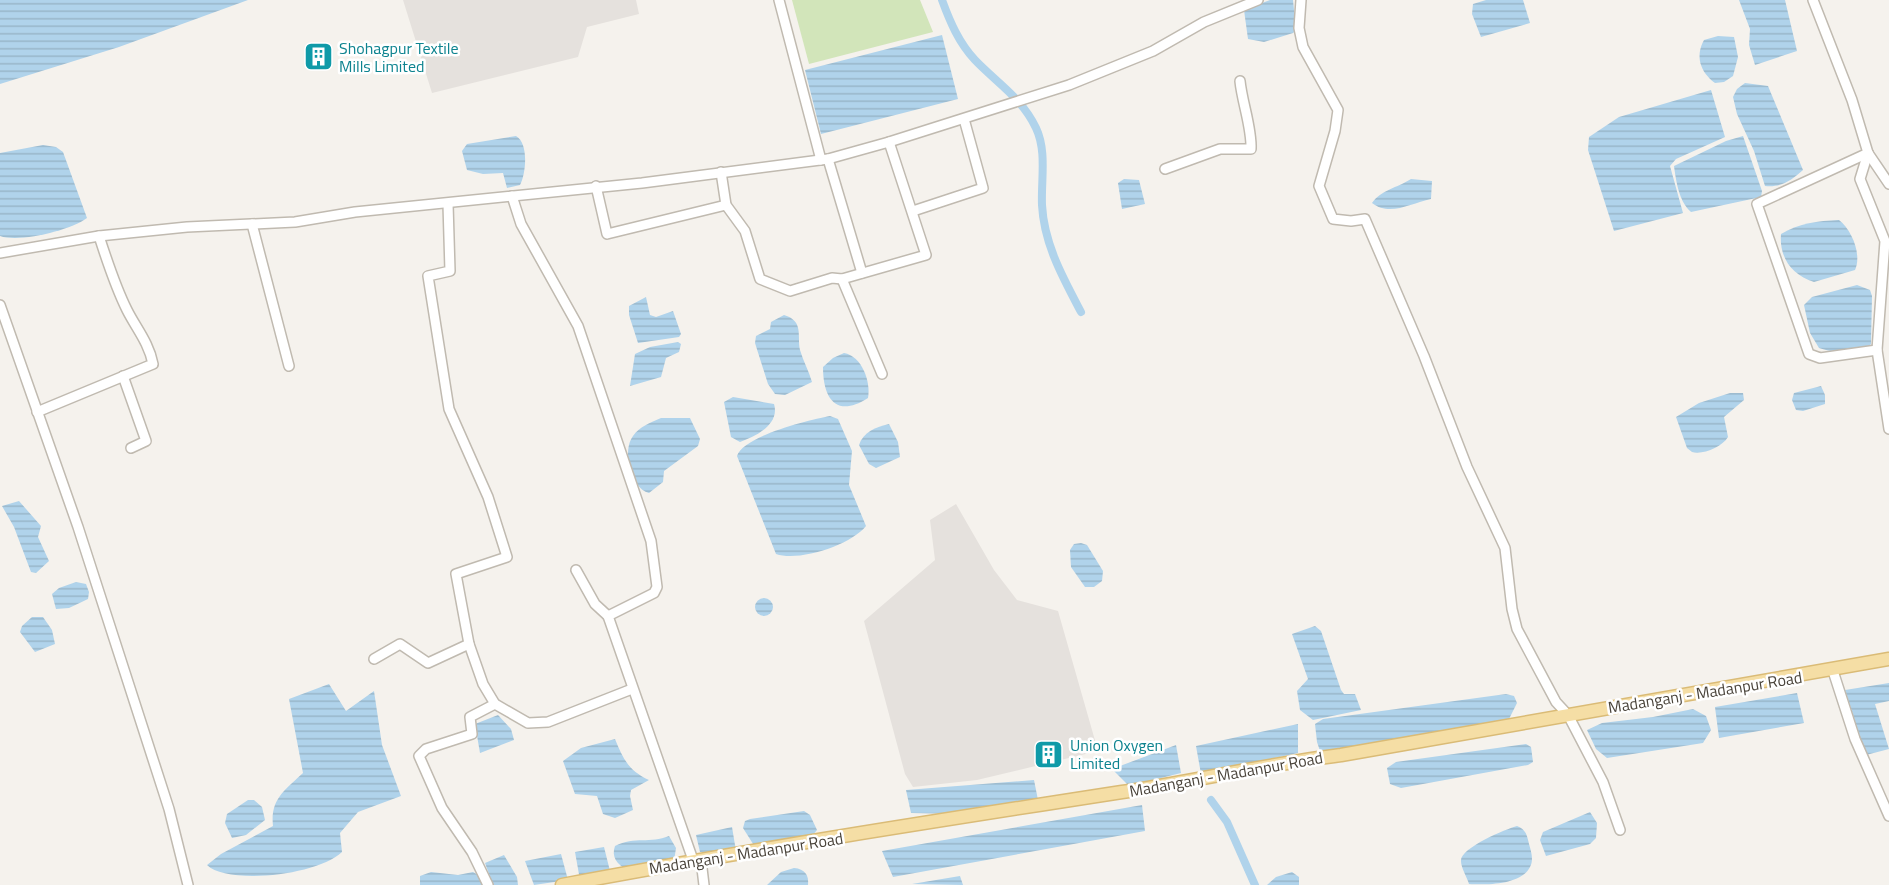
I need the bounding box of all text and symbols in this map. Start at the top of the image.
place label: Shohagpur Textile Mills Limited [339,36,459,78]
building icon: Shohagpur Textile Mills Limited [302,41,334,73]
street label: Madanganj - Madanpur Road [1606,665,1804,719]
place label: Union Oxygen Limited [1070,733,1163,775]
building icon: Union Oxygen Limited [1033,738,1065,770]
street label: Madanganj - Madanpur Road [1127,745,1325,803]
street label: Madanganj - Madanpur Road [647,826,845,880]

